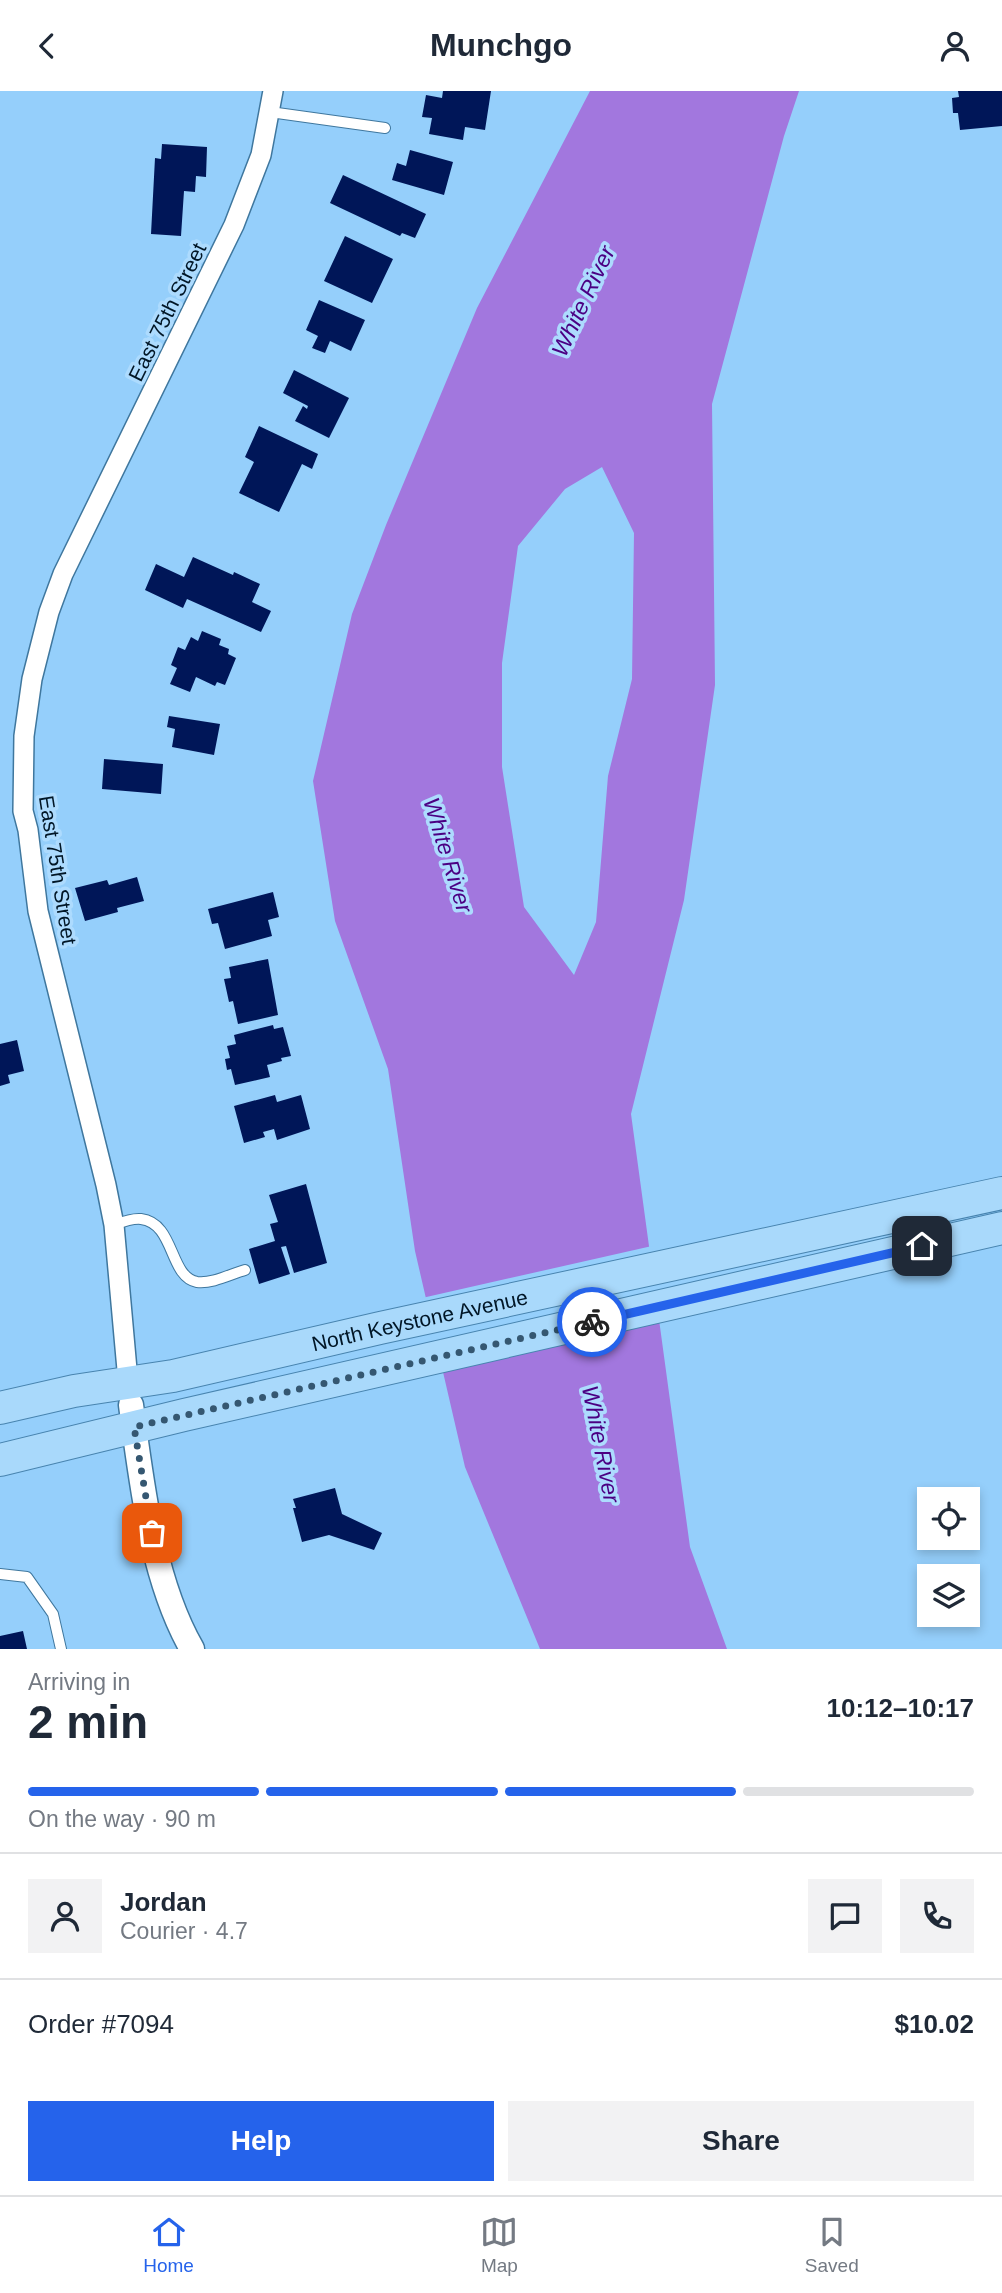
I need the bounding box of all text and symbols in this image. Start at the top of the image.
icon: back [28,27,66,65]
text: Munchgo [430,27,572,63]
icon: person [936,27,974,65]
street label: East 75th Street [124,239,210,385]
water label: White River [546,240,620,360]
street label: East 75th Street [35,794,81,946]
water label: White River [418,794,478,917]
pin [892,1216,952,1276]
icon: home [903,1227,941,1265]
street label: North Keystone Avenue [309,1285,530,1355]
courier [557,1287,627,1357]
icon: bike [573,1303,611,1341]
water label: White River [577,1383,625,1506]
map controls [917,1487,980,1627]
button: locate [917,1487,980,1550]
pin [122,1503,182,1563]
icon: bag [133,1514,171,1552]
button: layers [917,1564,980,1627]
text: Arriving in [28,1669,130,1695]
text: 10:12–10:17 [827,1693,974,1723]
text: 2 min [28,1696,148,1748]
text: On the way · 90 m [28,1806,216,1832]
button: person [28,1879,102,1953]
button: chat [808,1879,882,1953]
button: phone [900,1879,974,1953]
text: Jordan [120,1887,207,1917]
text: Courier · 4.7 [120,1918,248,1944]
text: Order #7094 [28,2009,174,2039]
text: $10.02 [894,2009,974,2039]
button: Help [28,2101,494,2181]
button: Share [508,2101,974,2181]
tab: Home [143,2213,194,2277]
tab: Map [480,2213,518,2277]
tab: Saved [805,2213,859,2277]

